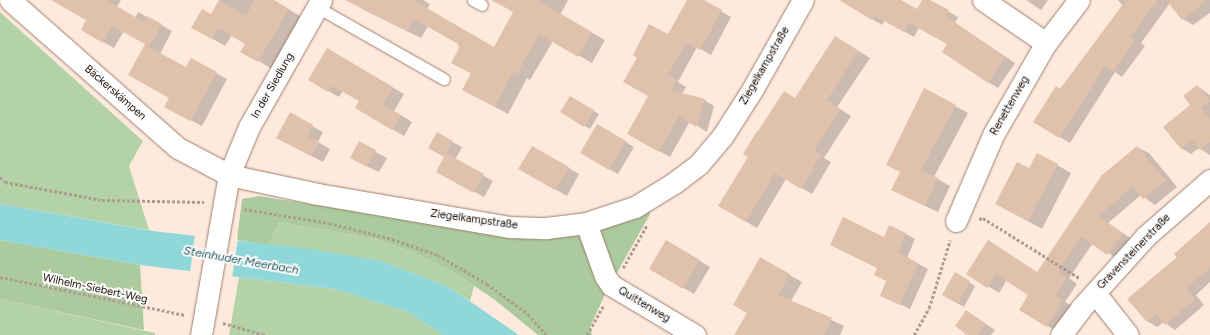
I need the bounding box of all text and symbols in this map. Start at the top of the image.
street label: Ziegelkampstraße [737,25,793,107]
street label: In der Siedlung [249,51,297,121]
street label: Bäckerskämpen [82,63,148,123]
street label: Renettenweg [988,74,1032,138]
street label: Ziegelkampstraße [430,207,518,233]
street label: Gravensteinerstraße [1095,212,1173,292]
water label: Steinhuder Meerbach [182,244,300,278]
street label: Wilhelm-Siebert-Weg [41,271,149,307]
street label: Quittenweg [615,284,673,326]

